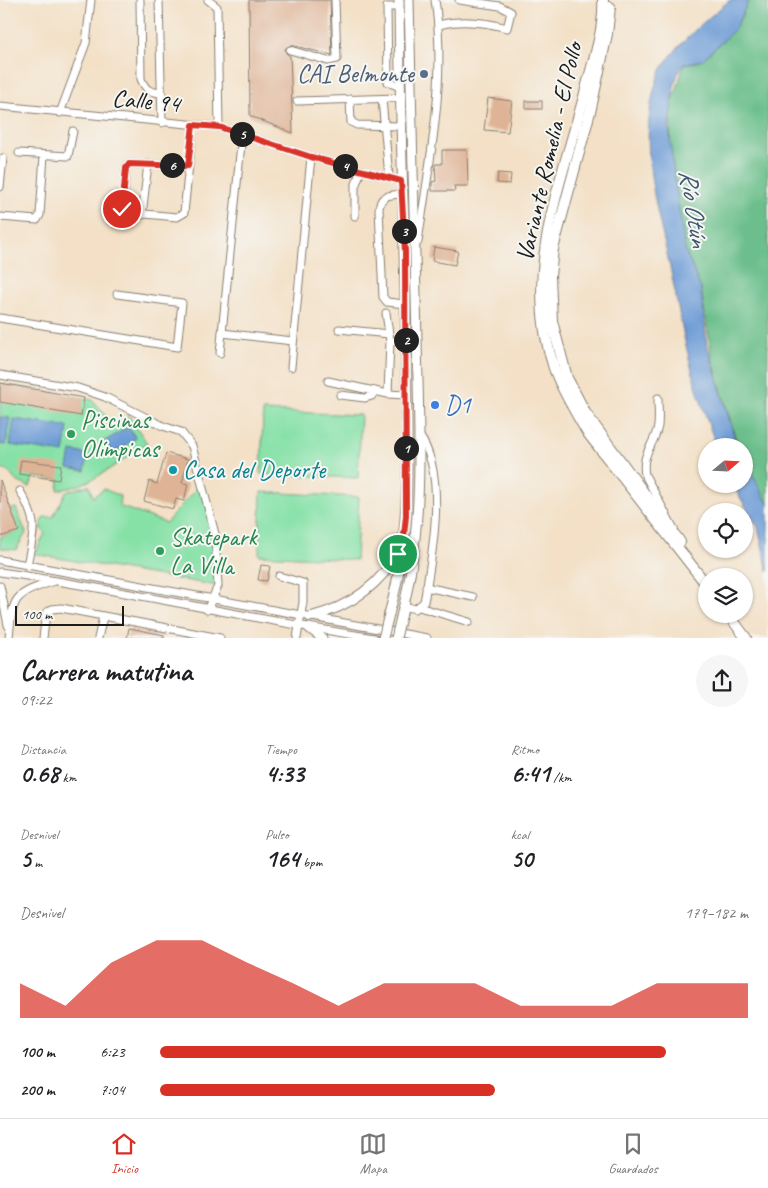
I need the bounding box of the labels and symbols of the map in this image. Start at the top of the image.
street label: Variante Romelia - El Pollo [508,37,590,264]
place label: CAI Belmonte [297,58,416,90]
marker: CAI Belmonte [418,68,430,80]
street label: Calle 94 [111,82,184,120]
pin: 5 [230,122,254,146]
pin: 6 [160,152,184,178]
pin: 4 [332,154,358,178]
water label: Río Otún [672,167,717,251]
pin [101,188,143,230]
pin: 3 [392,218,416,244]
pin: 2 [394,328,418,352]
place label: D1 [445,389,472,421]
marker: D1 [429,399,441,411]
place label: Piscinas Olímpicas [81,404,161,465]
marker: Piscinas Olímpicas [65,428,77,440]
pin: 1 [394,436,418,460]
north arrow [698,438,752,492]
place label: Casa del Deporte [183,454,327,486]
marker: Casa del Deporte [167,464,179,476]
place label: Skatepark La Villa [170,521,259,582]
pin [377,533,419,575]
marker: Skatepark La Villa [154,545,166,557]
scale bar [15,603,124,626]

